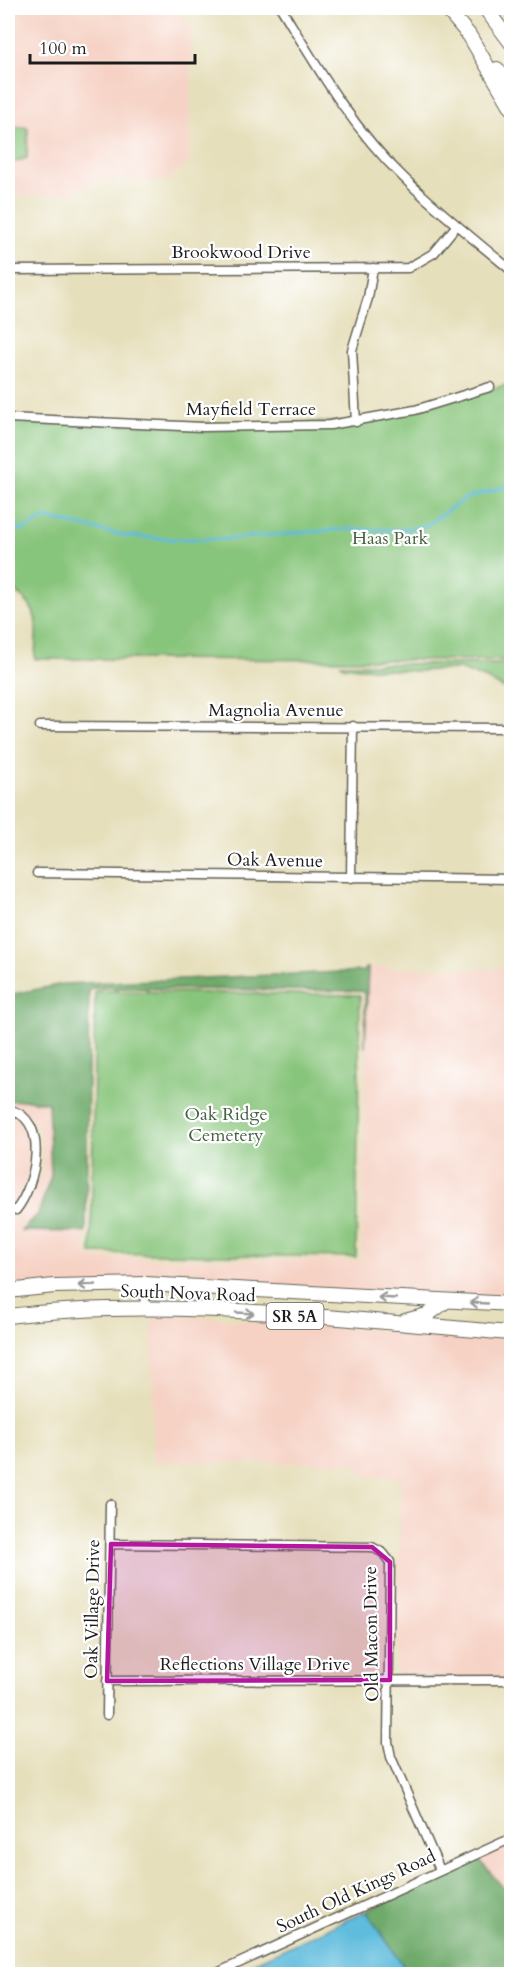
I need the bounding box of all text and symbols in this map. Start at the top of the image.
scale bar [30,27,195,65]
text: 100 m [39,36,87,61]
street label: Brookwood Drive [171,240,311,265]
street label: Mayfield Terrace [186,397,316,422]
park label: Haas Park [352,526,428,551]
street label: Magnolia Avenue [208,698,344,723]
street label: Oak Avenue [227,847,323,874]
park label: Oak Ridge Cemetery [184,1102,268,1148]
one-way arrow [78,1279,98,1290]
street label: South Nova Road [120,1279,256,1308]
one-way arrow [378,1292,398,1303]
one-way arrow [469,1297,489,1308]
road number: SR 5A [266,1303,324,1329]
one-way arrow [234,1308,254,1319]
street label: Oak Village Drive [79,1539,106,1679]
street label: Old Macon Drive [358,1566,385,1702]
street label: Reflections Village Drive [160,1652,350,1677]
street label: South Old Kings Road [273,1843,440,1939]

